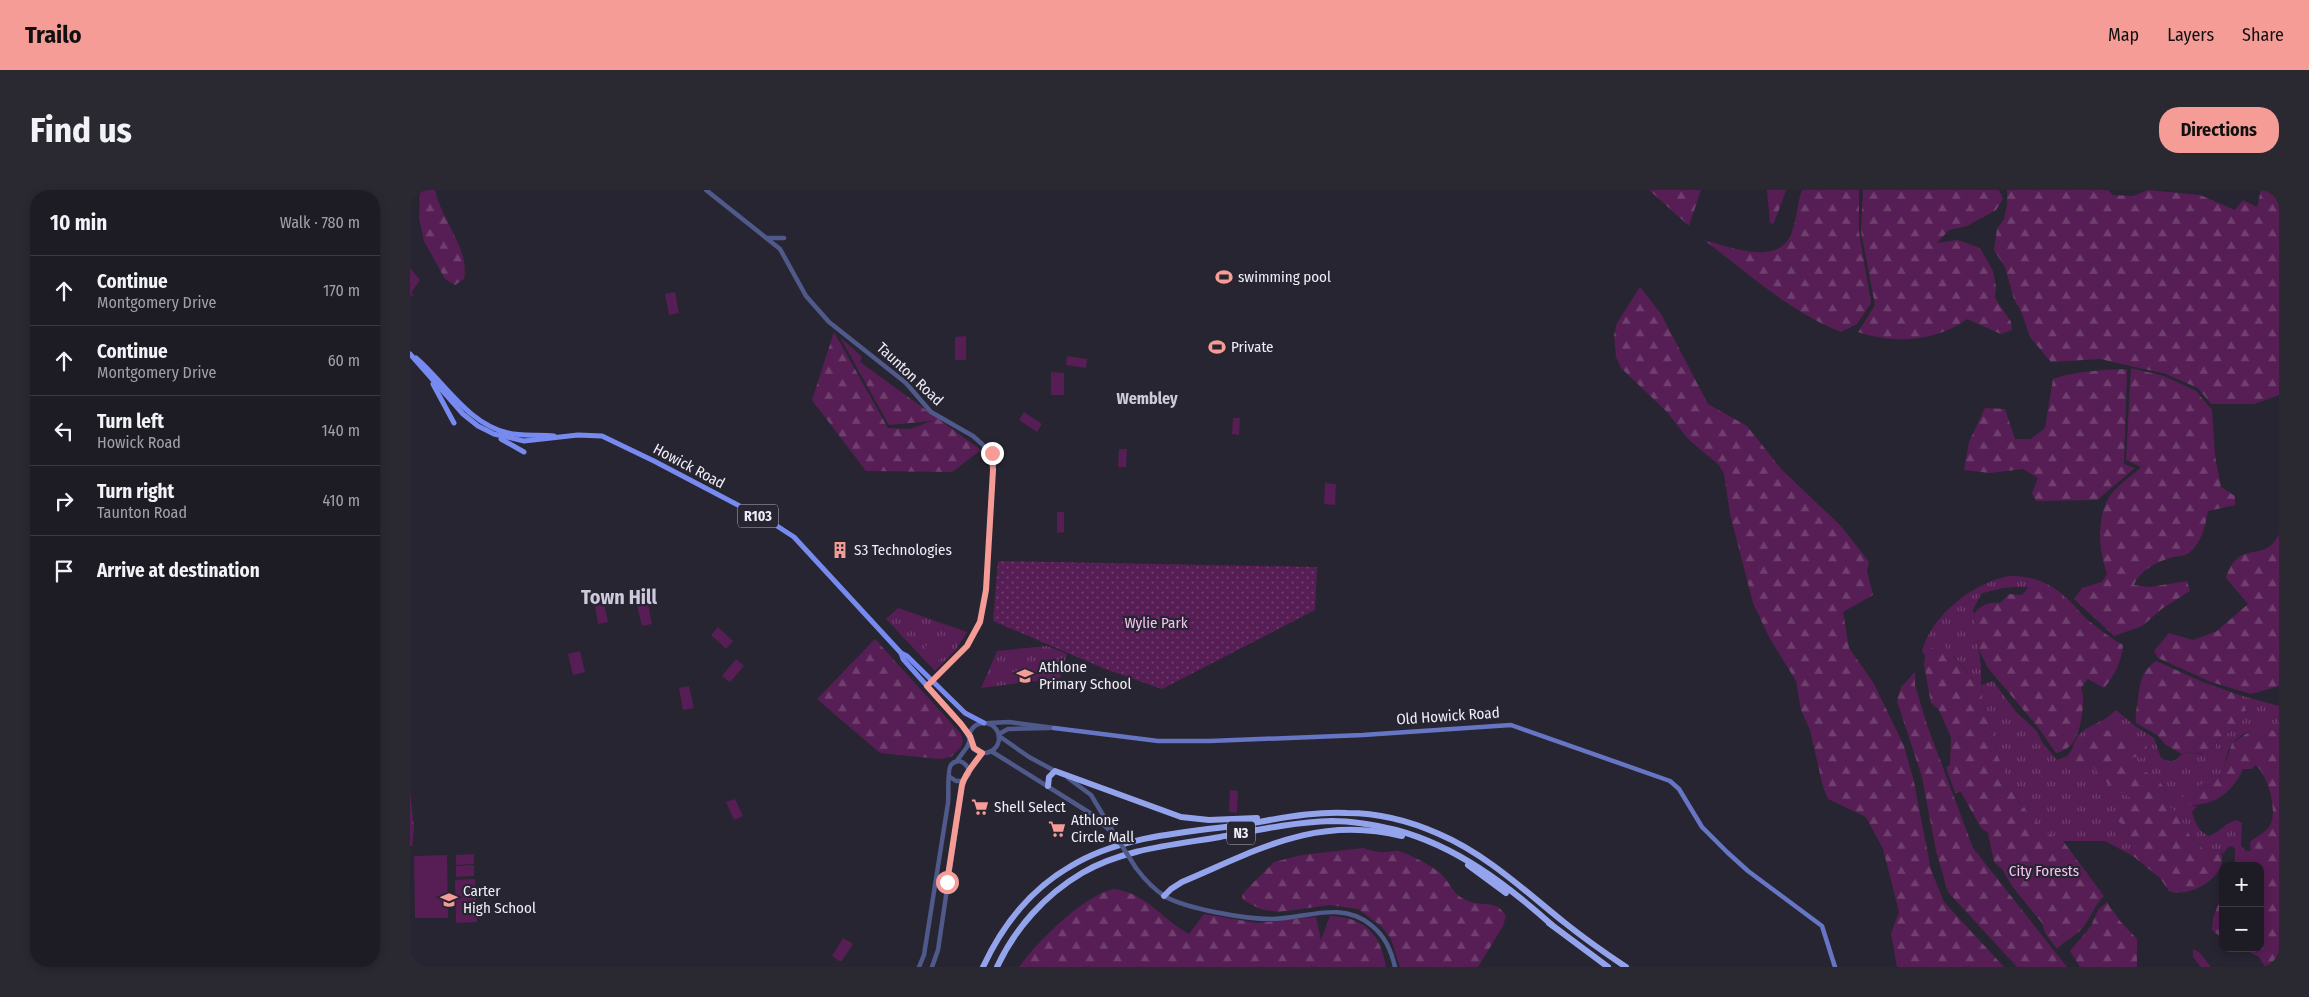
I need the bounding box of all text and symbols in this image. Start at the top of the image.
text: Trailo [25,21,82,49]
text: Map [2108,24,2139,46]
text: Layers [2167,24,2214,46]
text: Share [2242,24,2284,46]
button: Directions [2159,107,2279,153]
text: Find us [30,109,132,151]
text: 10 min [50,210,107,236]
text: Walk · 780 m [280,213,360,232]
sports icon: swimming pool [1214,267,1234,287]
place label: swimming pool [1238,268,1331,286]
text: Continue [97,270,168,293]
icon: ahead [50,277,78,305]
text: 170 m [323,281,360,300]
text: Montgomery Drive [97,293,216,312]
sports icon: Private [1207,337,1227,357]
place label: Private [1231,338,1273,356]
street label: Taunton Road [873,339,947,409]
text: Continue [97,340,168,363]
icon: ahead [50,347,78,375]
text: 60 m [328,351,360,370]
text: Montgomery Drive [97,363,216,382]
district label: Wembley [1116,389,1178,408]
text: Turn left [97,410,164,433]
icon: left [50,417,78,445]
text: 140 m [322,421,360,440]
text: Howick Road [97,433,181,452]
street label: Howick Road [650,440,728,492]
route end [981,442,1004,465]
text: Turn right [97,480,174,503]
icon: right [50,487,78,515]
text: 410 m [322,491,360,510]
text: Taunton Road [97,503,187,522]
road number: R103 [738,504,778,528]
building icon: S3 Technologies [830,540,850,560]
place label: S3 Technologies [854,541,952,559]
icon: arrive [50,557,78,585]
text: Arrive at destination [97,559,260,582]
district label: Town Hill [581,585,657,609]
park label: Wylie Park [1124,614,1188,632]
place label: Athlone Primary School [1039,658,1131,693]
school or university icon: Athlone Primary School [1015,666,1035,686]
street label: Old Howick Road [1396,703,1500,729]
supermarket icon: Shell Select [970,797,990,817]
place label: Shell Select [994,798,1066,816]
place label: Athlone Circle Mall [1071,811,1134,846]
supermarket icon: Athlone Circle Mall [1047,819,1067,839]
road number: N3 [1227,822,1255,844]
park label: City Forests [2009,862,2079,880]
map controls [2219,862,2264,952]
button: + [2219,862,2264,907]
route start [936,871,959,894]
place label: Carter High School [463,882,536,917]
school or university icon: Carter High School [439,890,459,910]
button: − [2219,907,2264,952]

